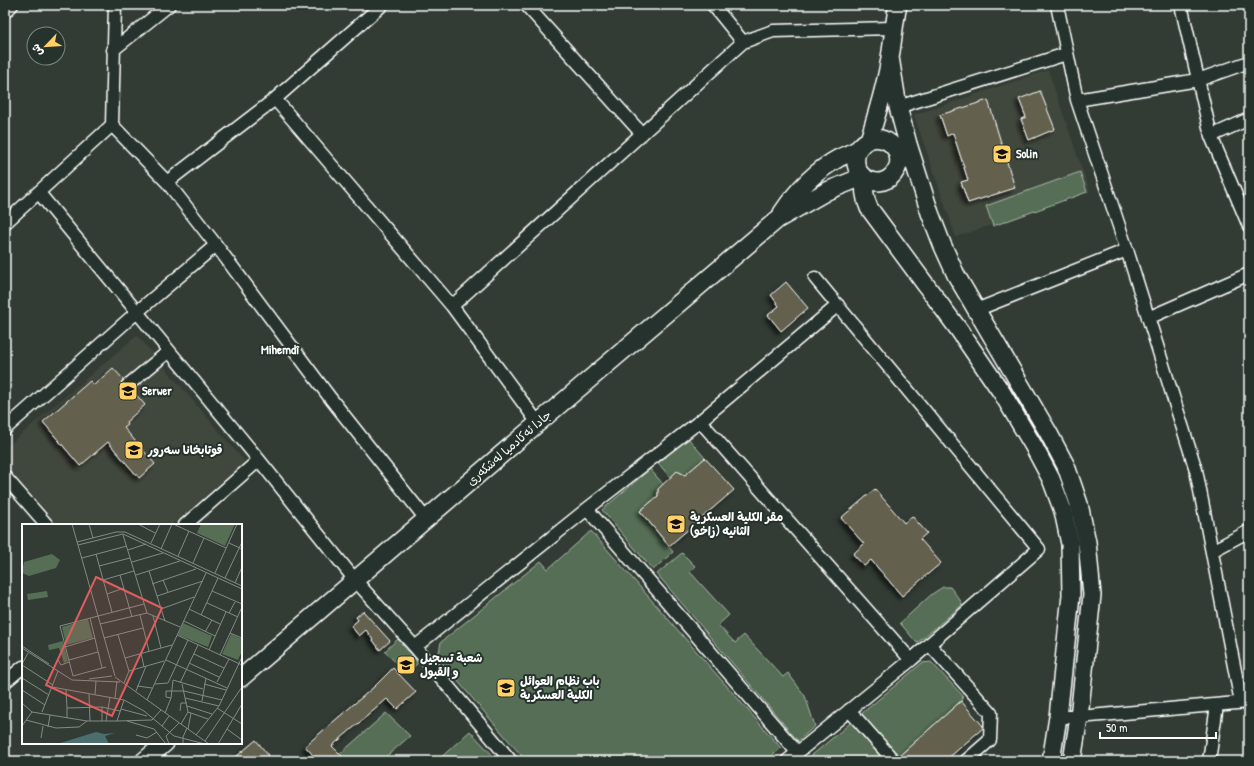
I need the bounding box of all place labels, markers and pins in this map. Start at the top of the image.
school or university icon: Solin [991,143,1013,165]
place label: Solin [1016,145,1038,162]
school or university icon: Serwer [117,380,139,402]
place label: Serwer [142,382,172,399]
school or university icon: قوتابخانا سه‌رور [123,439,145,461]
place label: قوتابخانا سه‌رور [147,441,223,458]
place label: مقر الكلية العسكرية الثانيه (زاخو) [690,508,783,539]
school or university icon: مقر الكلية العسكرية الثانيه (زاخو) [665,513,687,535]
place label: شعبة تسجيل و القبول [420,649,482,680]
school or university icon: شعبة تسجيل و القبول [395,654,417,676]
place label: باب نظام العوائل الكلية العسكرية [520,672,600,703]
school or university icon: باب نظام العوائل الكلية العسكرية [495,677,517,699]

